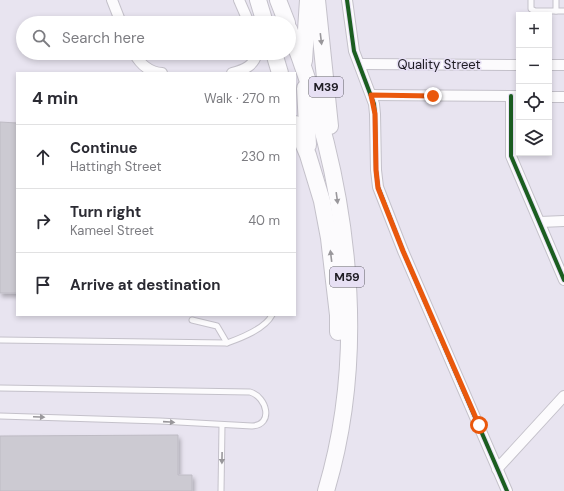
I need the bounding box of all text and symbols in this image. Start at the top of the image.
map controls [516,12,552,156]
button: + [516,12,552,48]
search box [16,16,296,60]
icon: search [30,27,52,49]
text: Search here [62,28,145,48]
one-way arrow [318,33,325,45]
button: − [516,48,552,84]
street label: Quality Street [397,56,481,73]
road number: M39 [309,77,343,97]
button: locate [516,84,552,120]
text: 4 min [32,87,78,109]
route end [424,87,442,105]
text: Walk · 270 m [204,90,280,107]
button: layers [516,120,552,156]
text: Continue [70,138,138,158]
icon: ahead [32,146,54,168]
text: 230 m [241,148,280,165]
text: Hattingh Street [70,158,162,175]
one-way arrow [334,192,340,204]
text: Turn right [70,202,141,222]
icon: right [32,210,54,232]
text: 40 m [248,212,280,229]
text: Kameel Street [70,222,154,239]
one-way arrow [327,250,334,262]
road number: M59 [330,267,364,287]
icon: arrive [32,274,54,296]
text: Arrive at destination [70,275,221,295]
one-way arrow [33,414,45,421]
route start [470,416,488,434]
one-way arrow [163,418,175,425]
one-way arrow [218,452,225,464]

